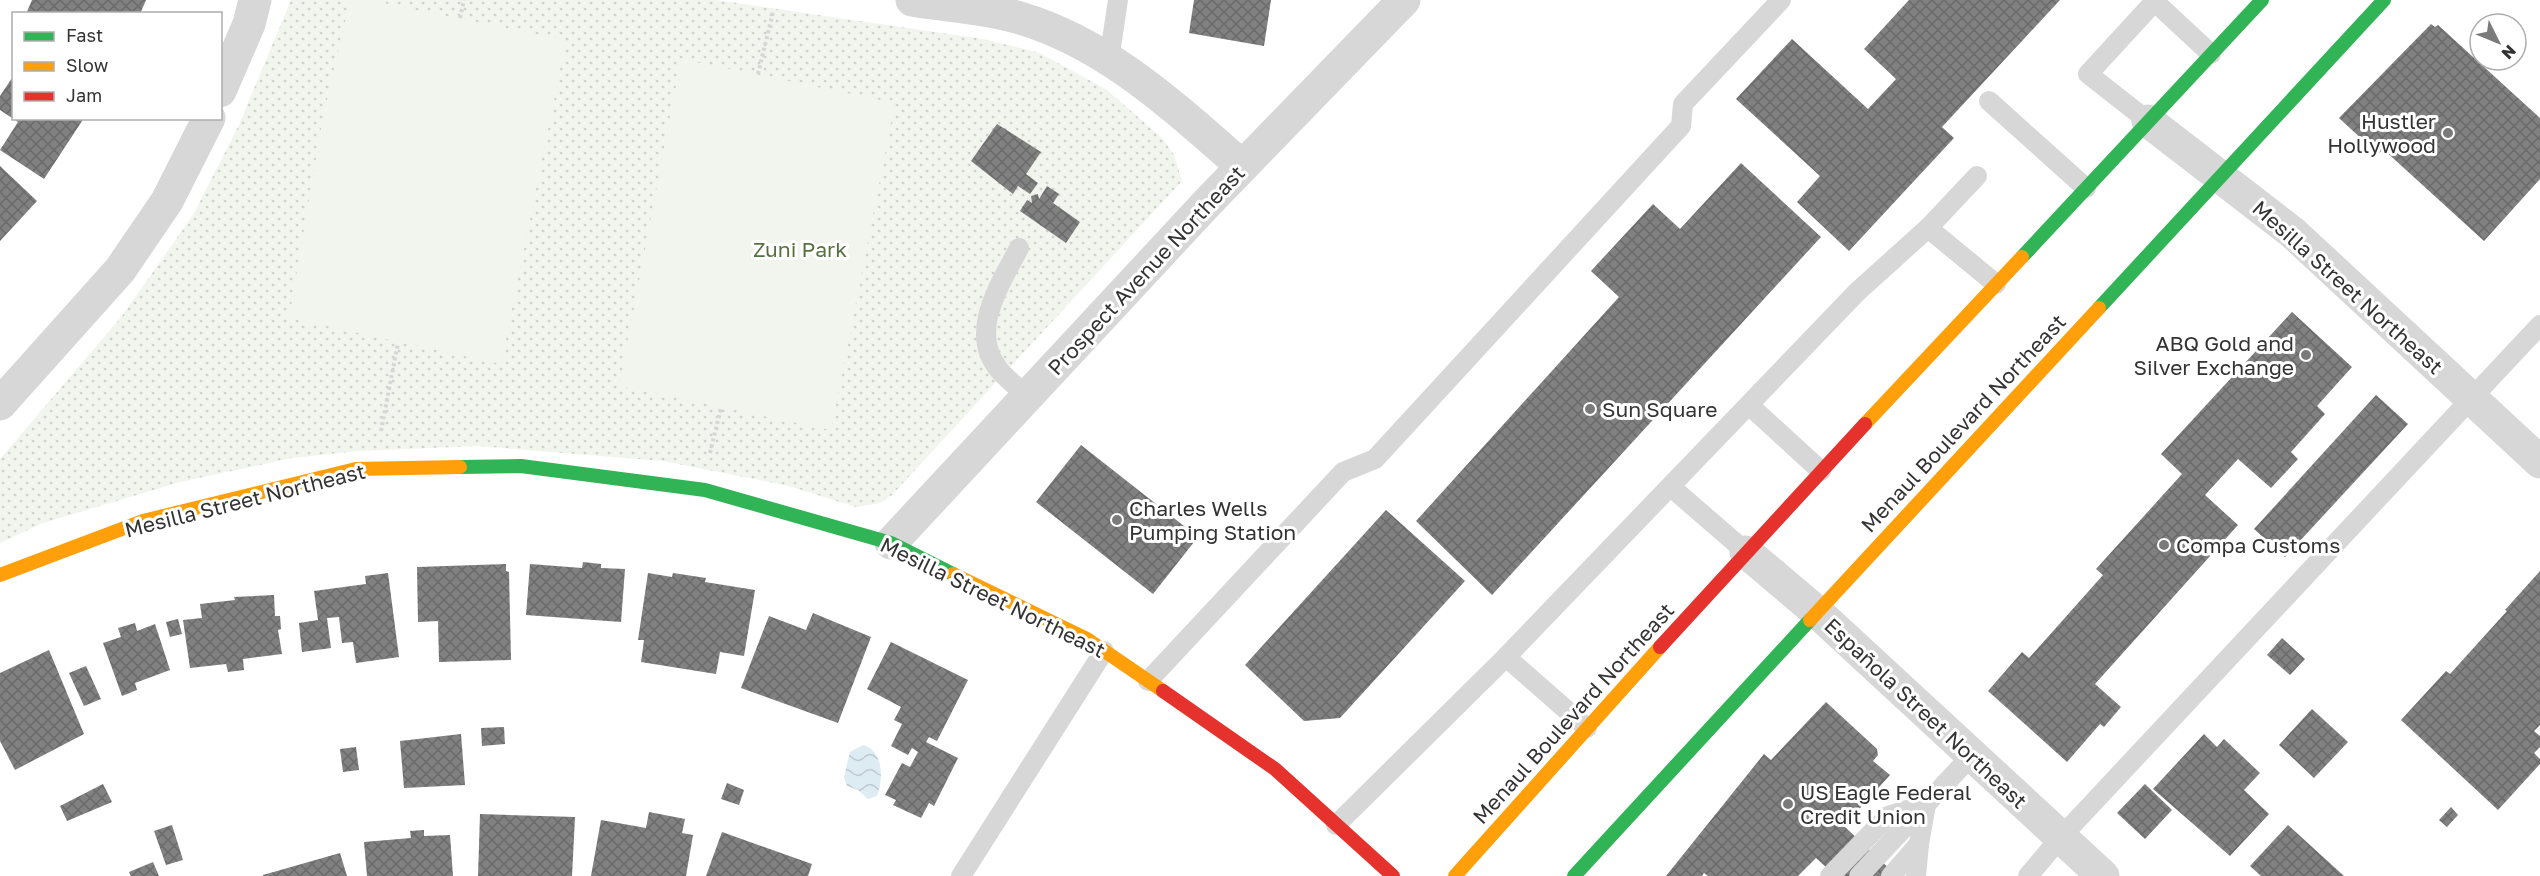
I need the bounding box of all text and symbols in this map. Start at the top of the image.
legend [12,12,222,120]
north arrow [2468,12,2528,72]
text: Fast [66,24,103,46]
text: N [2498,41,2520,64]
text: Slow [66,54,109,76]
text: Jam [66,84,102,106]
place label: Hustler Hollywood [2327,108,2436,158]
marker: Hustler Hollywood [2441,126,2455,140]
street label: Prospect Avenue Northeast [1042,160,1250,380]
street label: Mesilla Street Northeast [2248,195,2448,379]
park label: Zuni Park [753,236,847,262]
street label: Menaul Boulevard Northeast [1855,309,2071,537]
place label: ABQ Gold and Silver Exchange [2133,330,2294,380]
marker: ABQ Gold and Silver Exchange [2299,348,2313,362]
place label: Sun Square [1602,396,1717,422]
marker: Sun Square [1583,402,1597,416]
street label: Mesilla Street Northeast [122,458,368,542]
place label: Charles Wells Pumping Station [1129,495,1296,545]
marker: Charles Wells Pumping Station [1110,513,1124,527]
street label: Mesilla Street Northeast [876,531,1110,663]
place label: Compa Customs [2176,532,2340,558]
marker: Compa Customs [2157,538,2171,552]
street label: Menaul Boulevard Northeast [1467,597,1679,829]
street label: Española Street Northeast [1819,612,2033,814]
place label: US Eagle Federal Credit Union [1800,779,1971,829]
marker: US Eagle Federal Credit Union [1781,797,1795,811]

